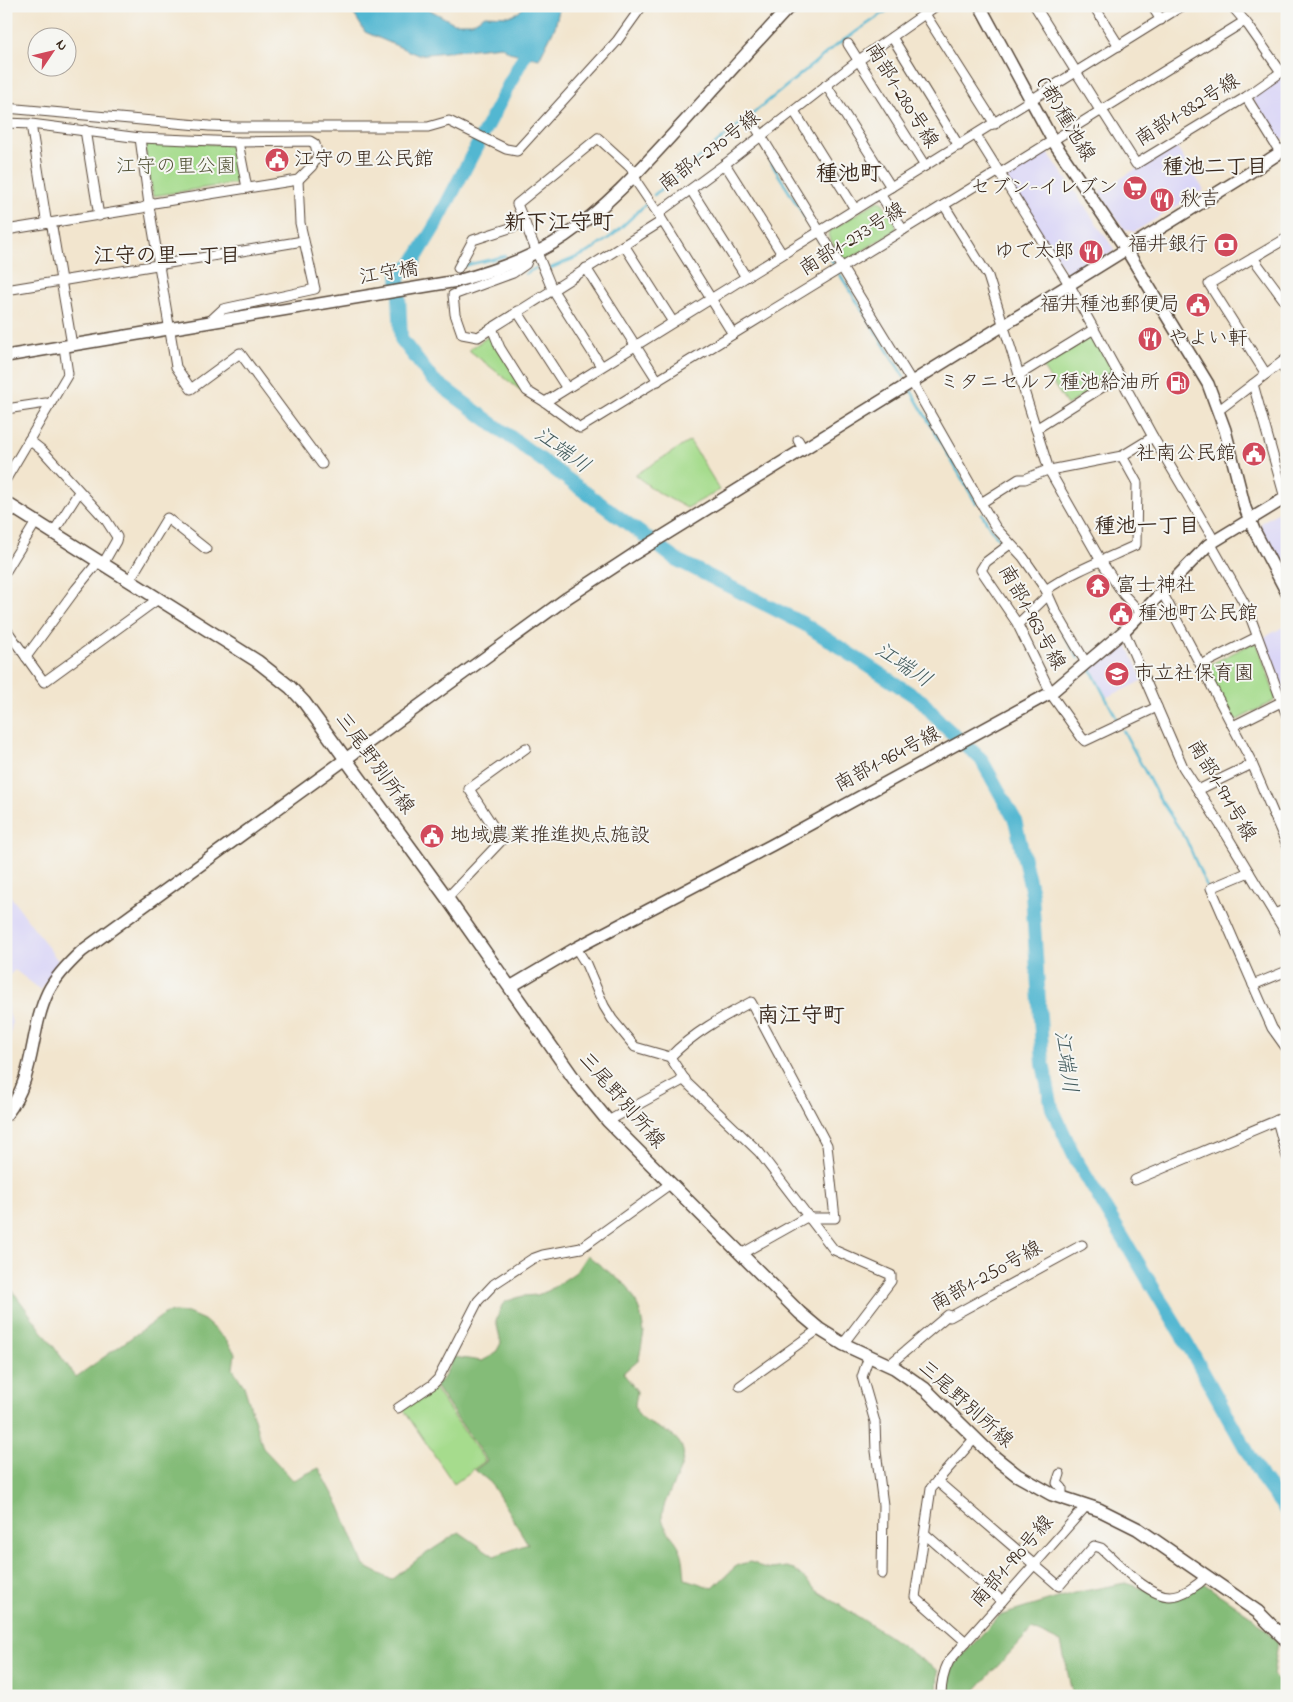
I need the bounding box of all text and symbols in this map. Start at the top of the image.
north arrow [28,28,78,78]
text: N [50,36,73,55]
street label: 南部1-280号線 [857,37,945,155]
street label: 南部1-882号線 [1130,67,1246,155]
street label: (都)種池線 [1028,72,1102,168]
street label: 南部1-270号線 [653,104,767,200]
place label: 江守の里公民館 [294,146,434,175]
public building icon: 江守の里公民館 [264,147,290,173]
park label: 江守の里公園 [116,153,236,182]
district label: 種池二丁目 [1163,153,1268,183]
district label: 種池町 [816,159,882,191]
place label: セブン-イレブン [971,174,1118,203]
supermarket icon: セブン-イレブン [1122,175,1148,201]
place label: 秋吉 [1180,186,1220,215]
restaurant icon: 秋吉 [1149,187,1175,213]
street label: 南部1-273号線 [794,196,912,284]
district label: 新下江守町 [504,208,614,240]
place label: 福井銀行 [1128,231,1208,260]
bank icon: 福井銀行 [1213,232,1239,258]
place label: ゆで太郎 [994,238,1074,267]
restaurant icon: ゆで太郎 [1078,239,1104,265]
district label: 江守の里一丁目 [94,242,241,272]
street label: 江守橋 [357,255,421,293]
place label: 福井種池郵便局 [1040,291,1180,320]
public building icon: 福井種池郵便局 [1185,292,1211,318]
place label: やよい軒 [1168,325,1248,354]
restaurant icon: やよい軒 [1137,326,1163,352]
place label: ミタニセルフ種池給油所 [939,369,1160,398]
fuel station icon: ミタニセルフ種池給油所 [1165,370,1191,396]
water label: 江端川 [528,420,596,482]
place label: 社南公民館 [1136,440,1236,469]
public building icon: 社南公民館 [1241,441,1267,467]
district label: 種池一丁目 [1095,512,1200,542]
street label: 南部1-963号線 [990,560,1072,676]
place label: 富士神社 [1116,572,1196,601]
temple icon: 富士神社 [1085,573,1111,599]
place label: 種池町公民館 [1138,600,1258,629]
public building icon: 種池町公民館 [1108,601,1134,627]
water label: 江端川 [868,636,938,696]
place label: 市立社保育園 [1134,660,1254,689]
school or university icon: 市立社保育園 [1104,661,1130,687]
street label: 三尾野別所線 [327,707,421,821]
street label: 南部1-964号線 [830,720,946,800]
street label: 南部1-971号線 [1179,734,1263,848]
place label: 地域農業推進拠点施設 [450,822,650,851]
public building icon: 地域農業推進拠点施設 [419,823,445,849]
district label: 南江守町 [757,1001,845,1033]
water label: 江端川 [1046,1029,1084,1095]
street label: 三尾野別所線 [571,1046,671,1156]
street label: 南部1-250号線 [926,1234,1048,1320]
street label: 三尾野別所線 [911,1354,1019,1456]
street label: 南部1-990号線 [964,1509,1062,1615]

